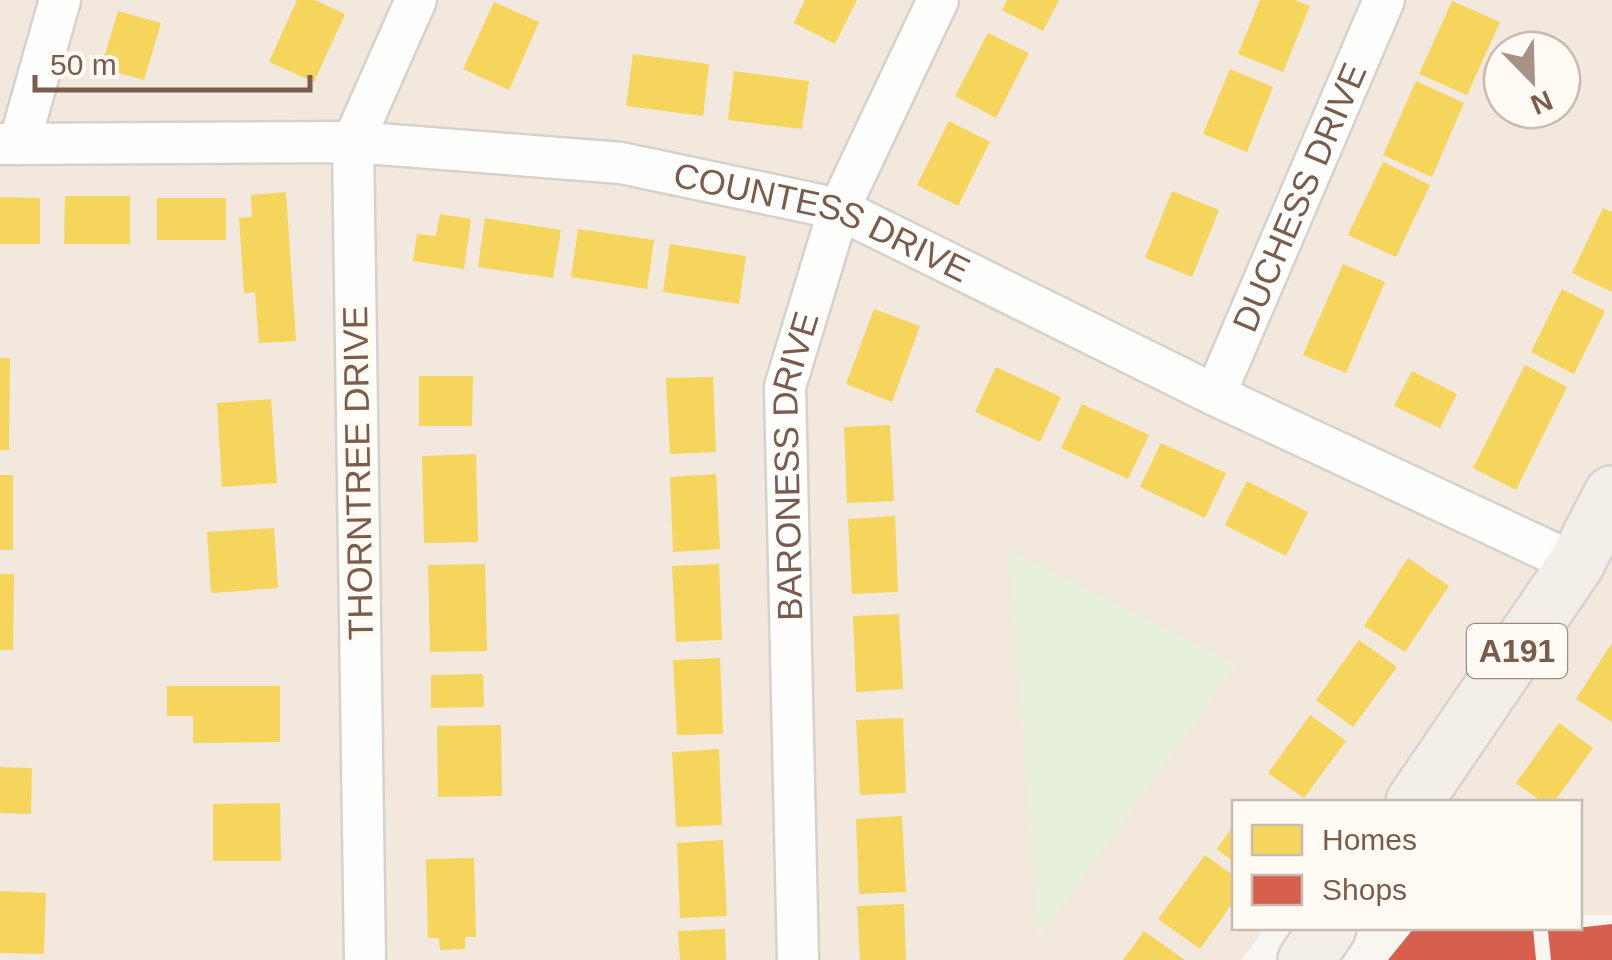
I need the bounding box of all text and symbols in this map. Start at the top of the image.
scale bar [35,30,310,92]
north arrow [1482,30,1582,130]
text: 50 m [50,48,117,81]
street label: DUCHESS DRIVE [1225,57,1374,337]
text: N [1526,84,1557,121]
street label: COUNTESS DRIVE [670,155,976,289]
street label: THORNTREE DRIVE [335,305,380,641]
street label: BARONESS DRIVE [765,307,826,621]
road number: A191 [1467,624,1567,678]
legend [1232,800,1582,930]
text: Homes [1322,823,1417,856]
text: Shops [1322,873,1407,906]

